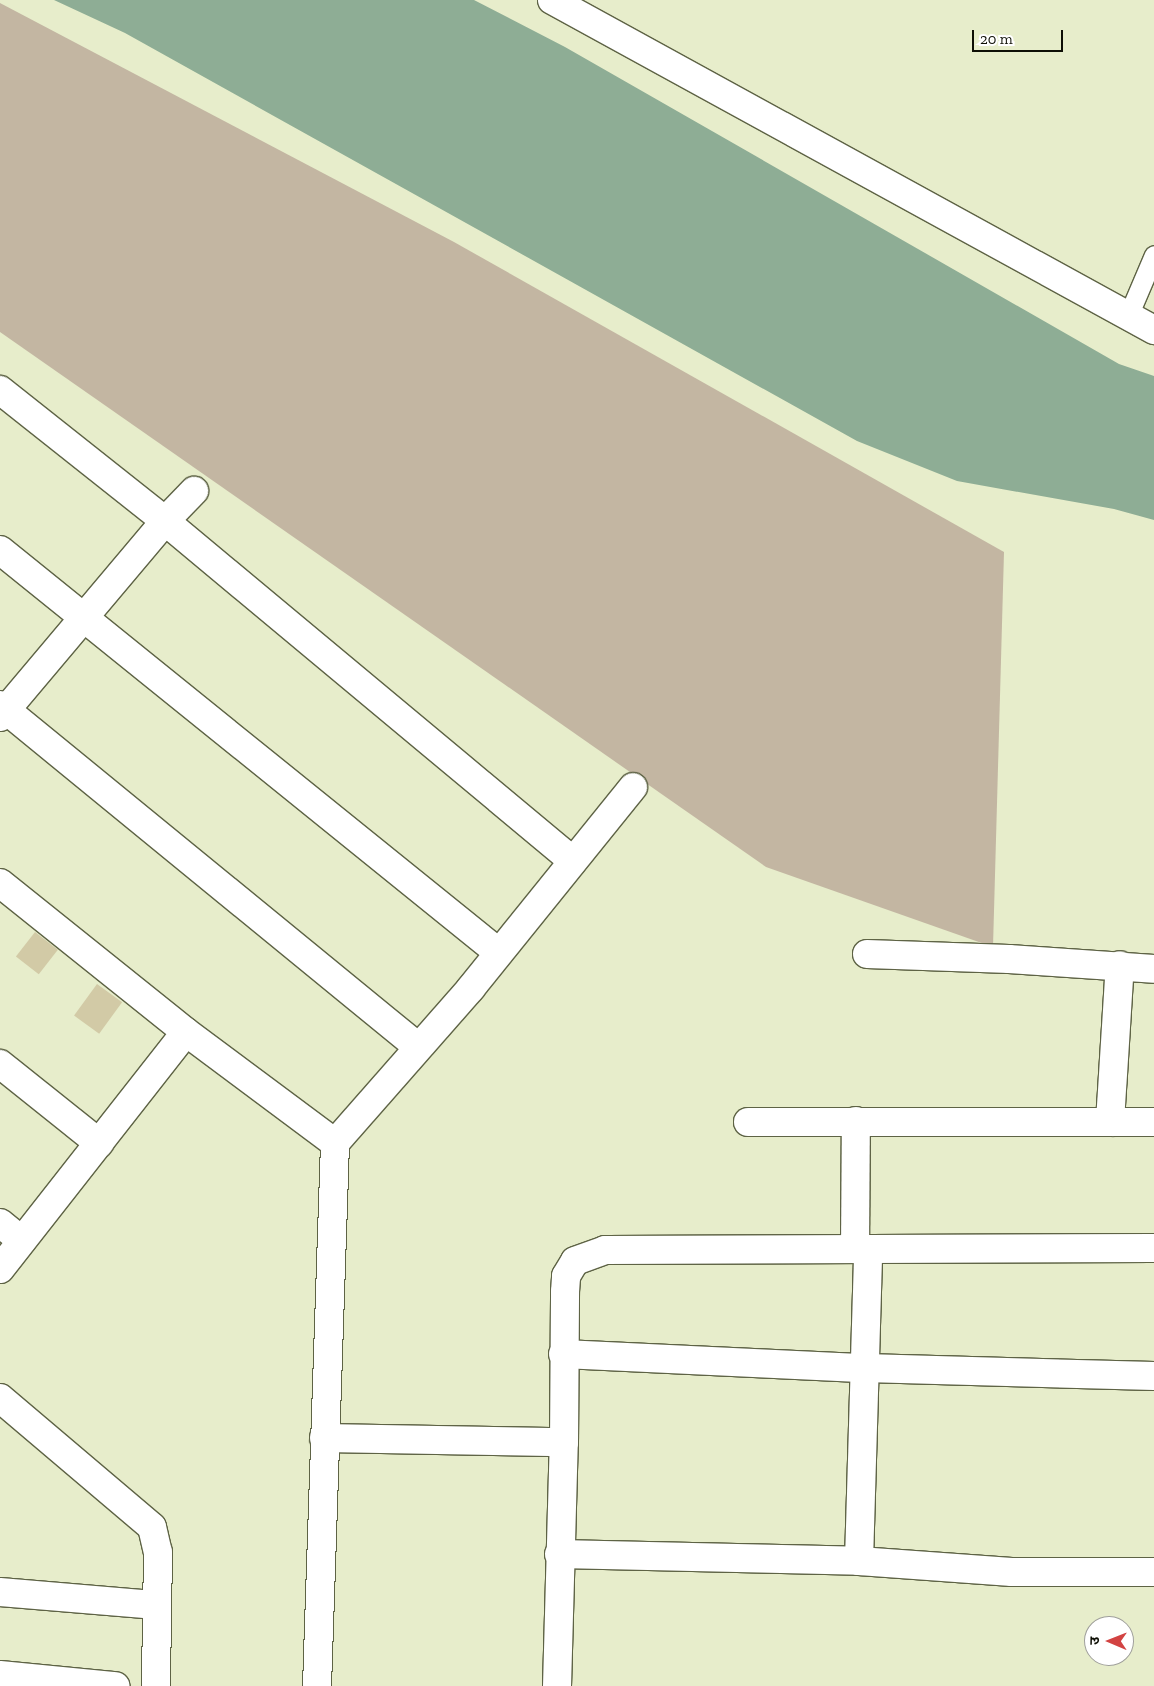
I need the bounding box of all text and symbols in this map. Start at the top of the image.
scale bar [974,20,1065,52]
text: 20 m [980,30,1013,48]
north arrow [1084,1616,1134,1666]
text: उ [1086,1637,1103,1645]

